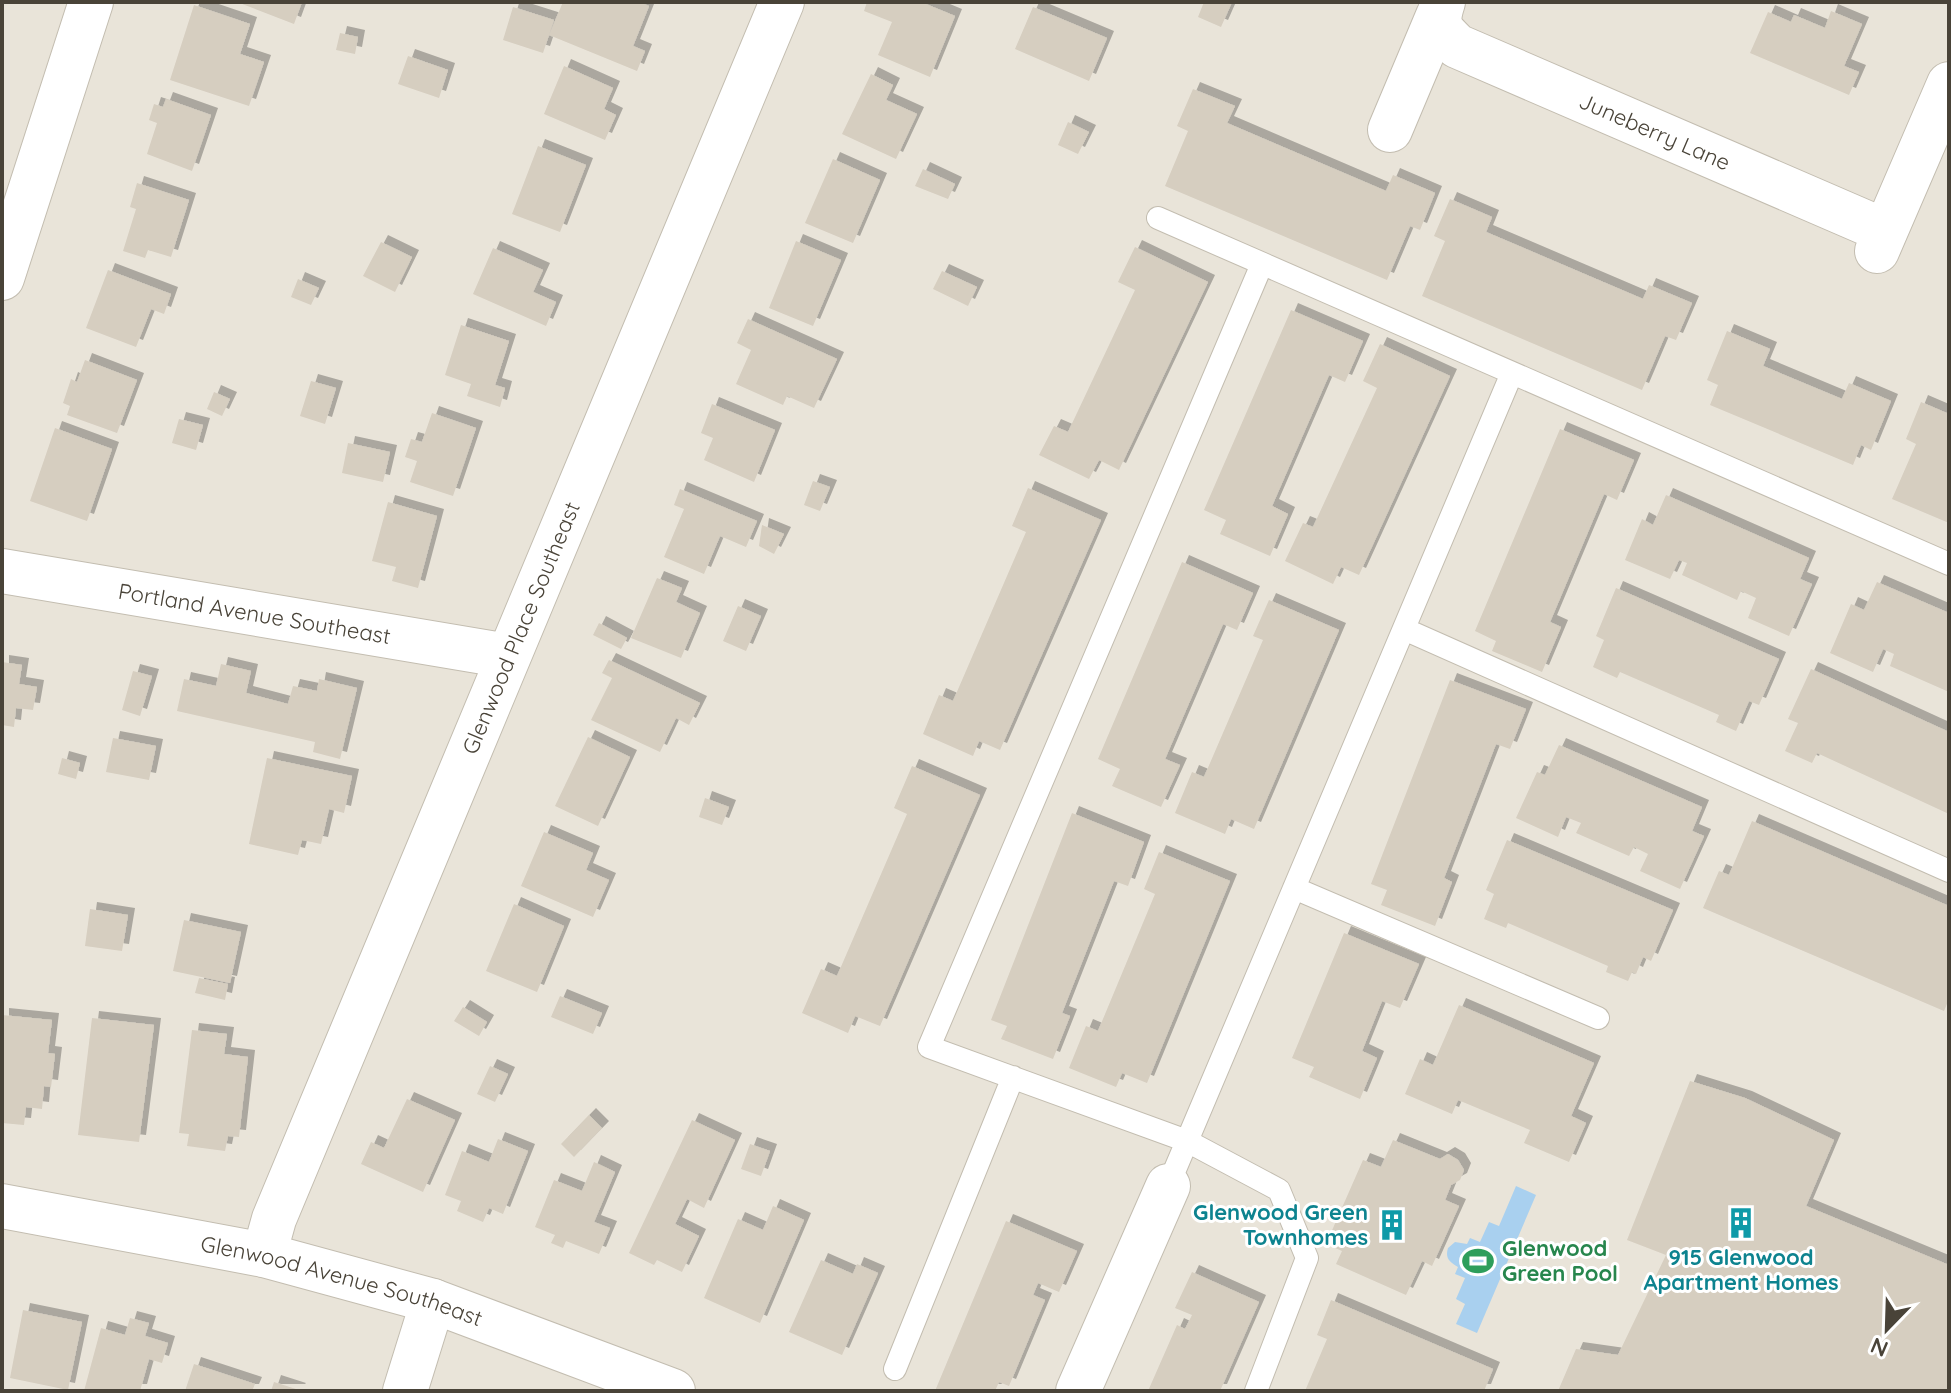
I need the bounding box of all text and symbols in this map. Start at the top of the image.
street label: Juneberry Lane [1575,87,1735,176]
street label: Glenwood Place Southeast [456,497,586,758]
street label: Portland Avenue Southeast [116,577,393,650]
place label: Glenwood Green Townhomes [1193,1198,1368,1251]
building icon: 915 Glenwood Apartment Homes [1724,1206,1758,1240]
building icon: Glenwood Green Townhomes [1375,1208,1409,1242]
street label: Glenwood Avenue Southeast [199,1229,486,1332]
place label: Glenwood Green Pool [1502,1234,1618,1287]
place label: 915 Glenwood Apartment Homes [1643,1243,1839,1296]
sports icon: Glenwood Green Pool [1461,1244,1495,1278]
north arrow [1847,1289,1927,1369]
text: N [1866,1331,1892,1363]

